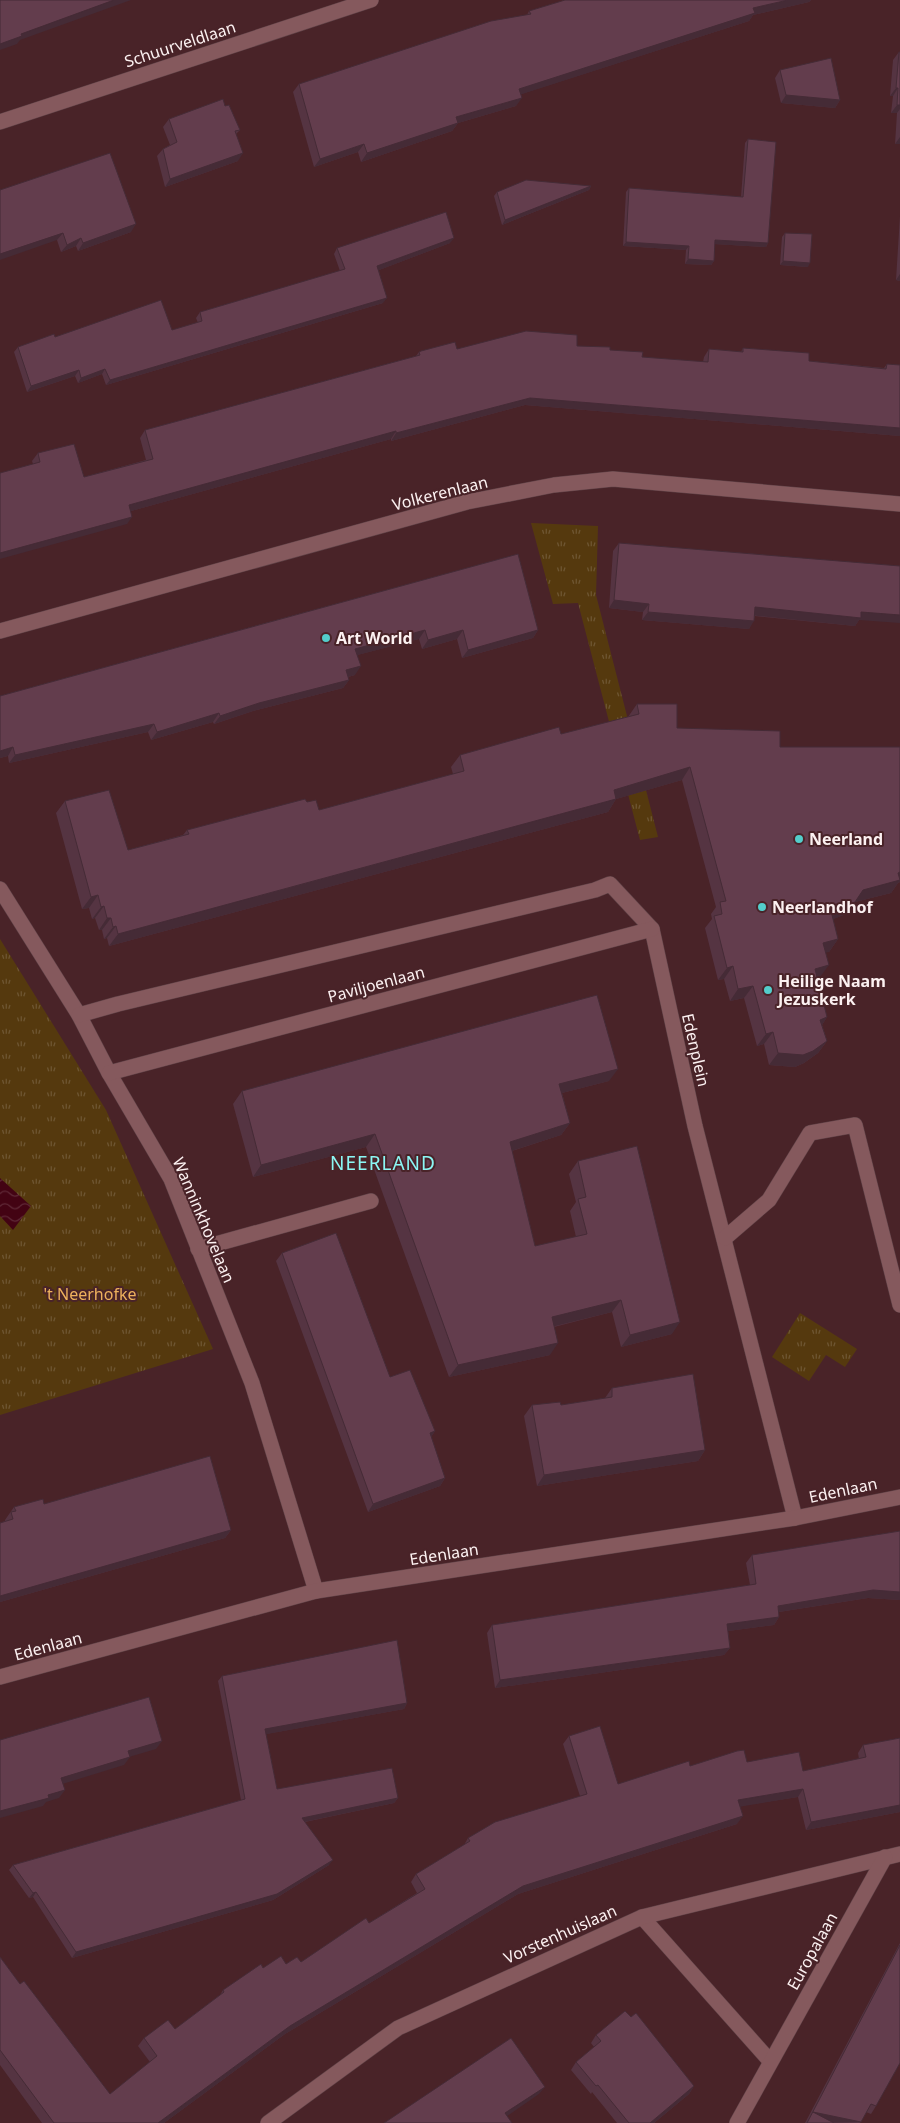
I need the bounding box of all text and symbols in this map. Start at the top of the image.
street label: Schuurveldlaan [122,16,238,72]
street label: Volkerenlaan [390,470,490,516]
place label: Art World [336,627,413,649]
marker: Art World [320,632,332,644]
place label: Neerland [809,828,883,850]
marker: Neerland [793,833,805,845]
place label: Neerlandhof [772,896,874,918]
marker: Neerlandhof [756,901,768,913]
street label: Paviljoenlaan [325,960,427,1008]
place label: Heilige Naam Jezuskerk [776,970,886,1010]
marker: Heilige Naam Jezuskerk [762,984,774,996]
street label: Edenplein [677,1011,715,1089]
district label: NEERLAND [330,1150,436,1176]
street label: Wanninkhovelaan [168,1154,240,1286]
park label: 't Neerhofke [44,1283,137,1305]
street label: Edenlaan [807,1472,879,1508]
street label: Edenlaan [408,1538,480,1570]
street label: Edenlaan [12,1626,84,1666]
street label: Vorstenhuislaan [500,1899,620,1969]
street label: Europalaan [782,1908,842,1994]

